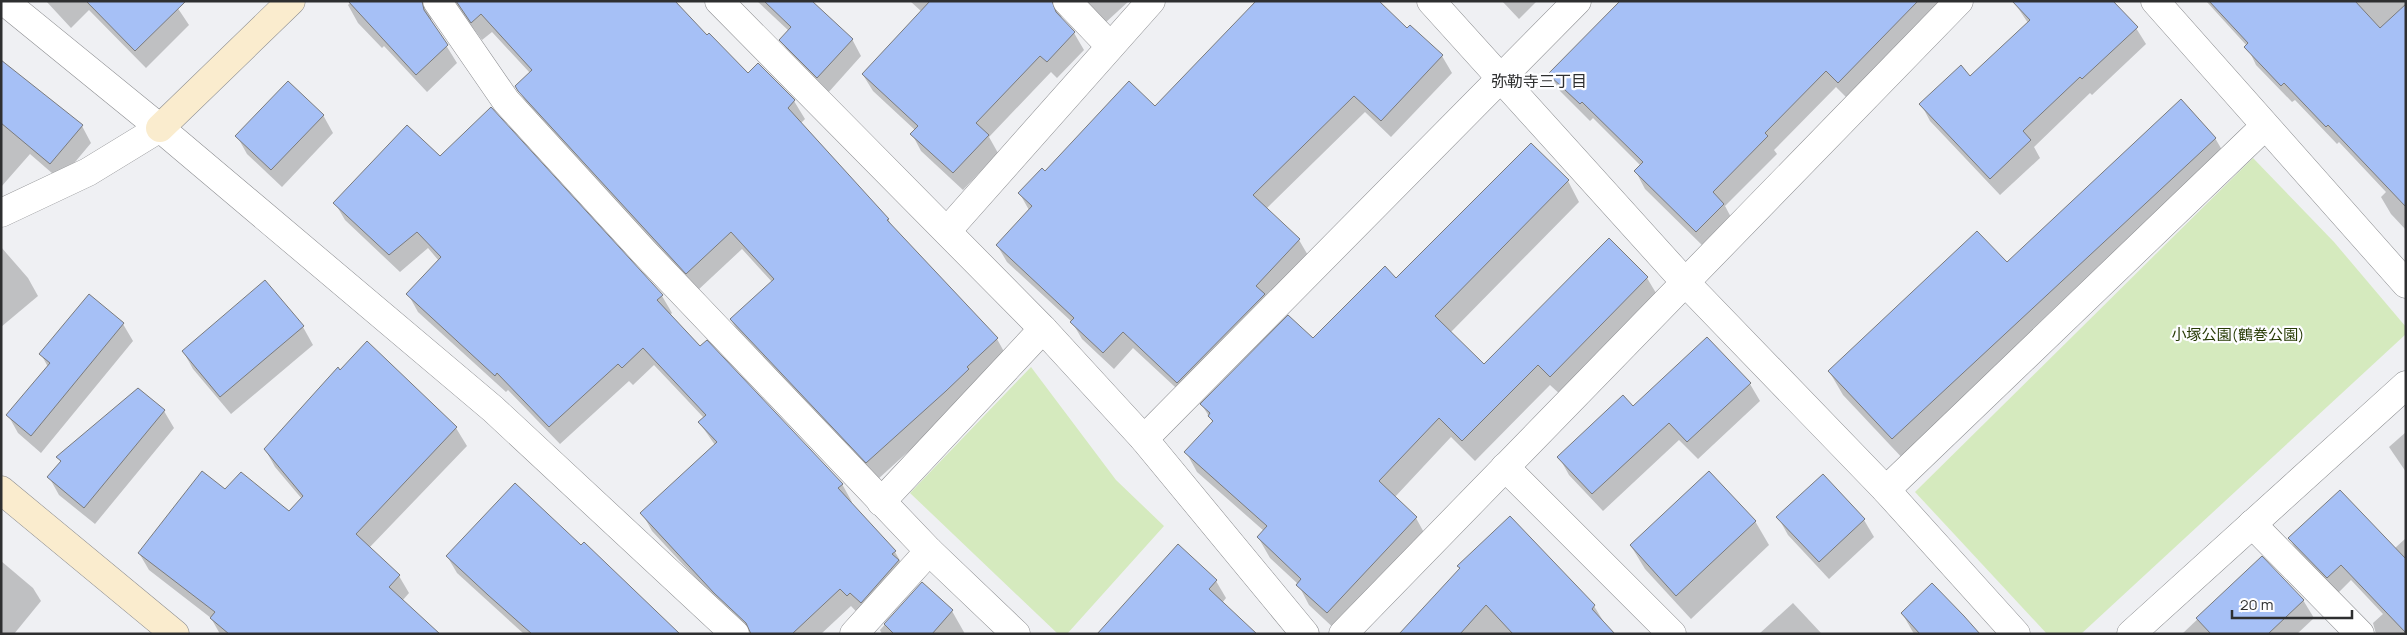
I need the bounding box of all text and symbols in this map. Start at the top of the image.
district label: 弥勒寺三丁目 [1491,70,1587,92]
park label: 小塚公園(鶴巻公園) [2172,324,2304,345]
scale bar [2232,588,2352,620]
text: 20 m [2240,594,2273,615]

